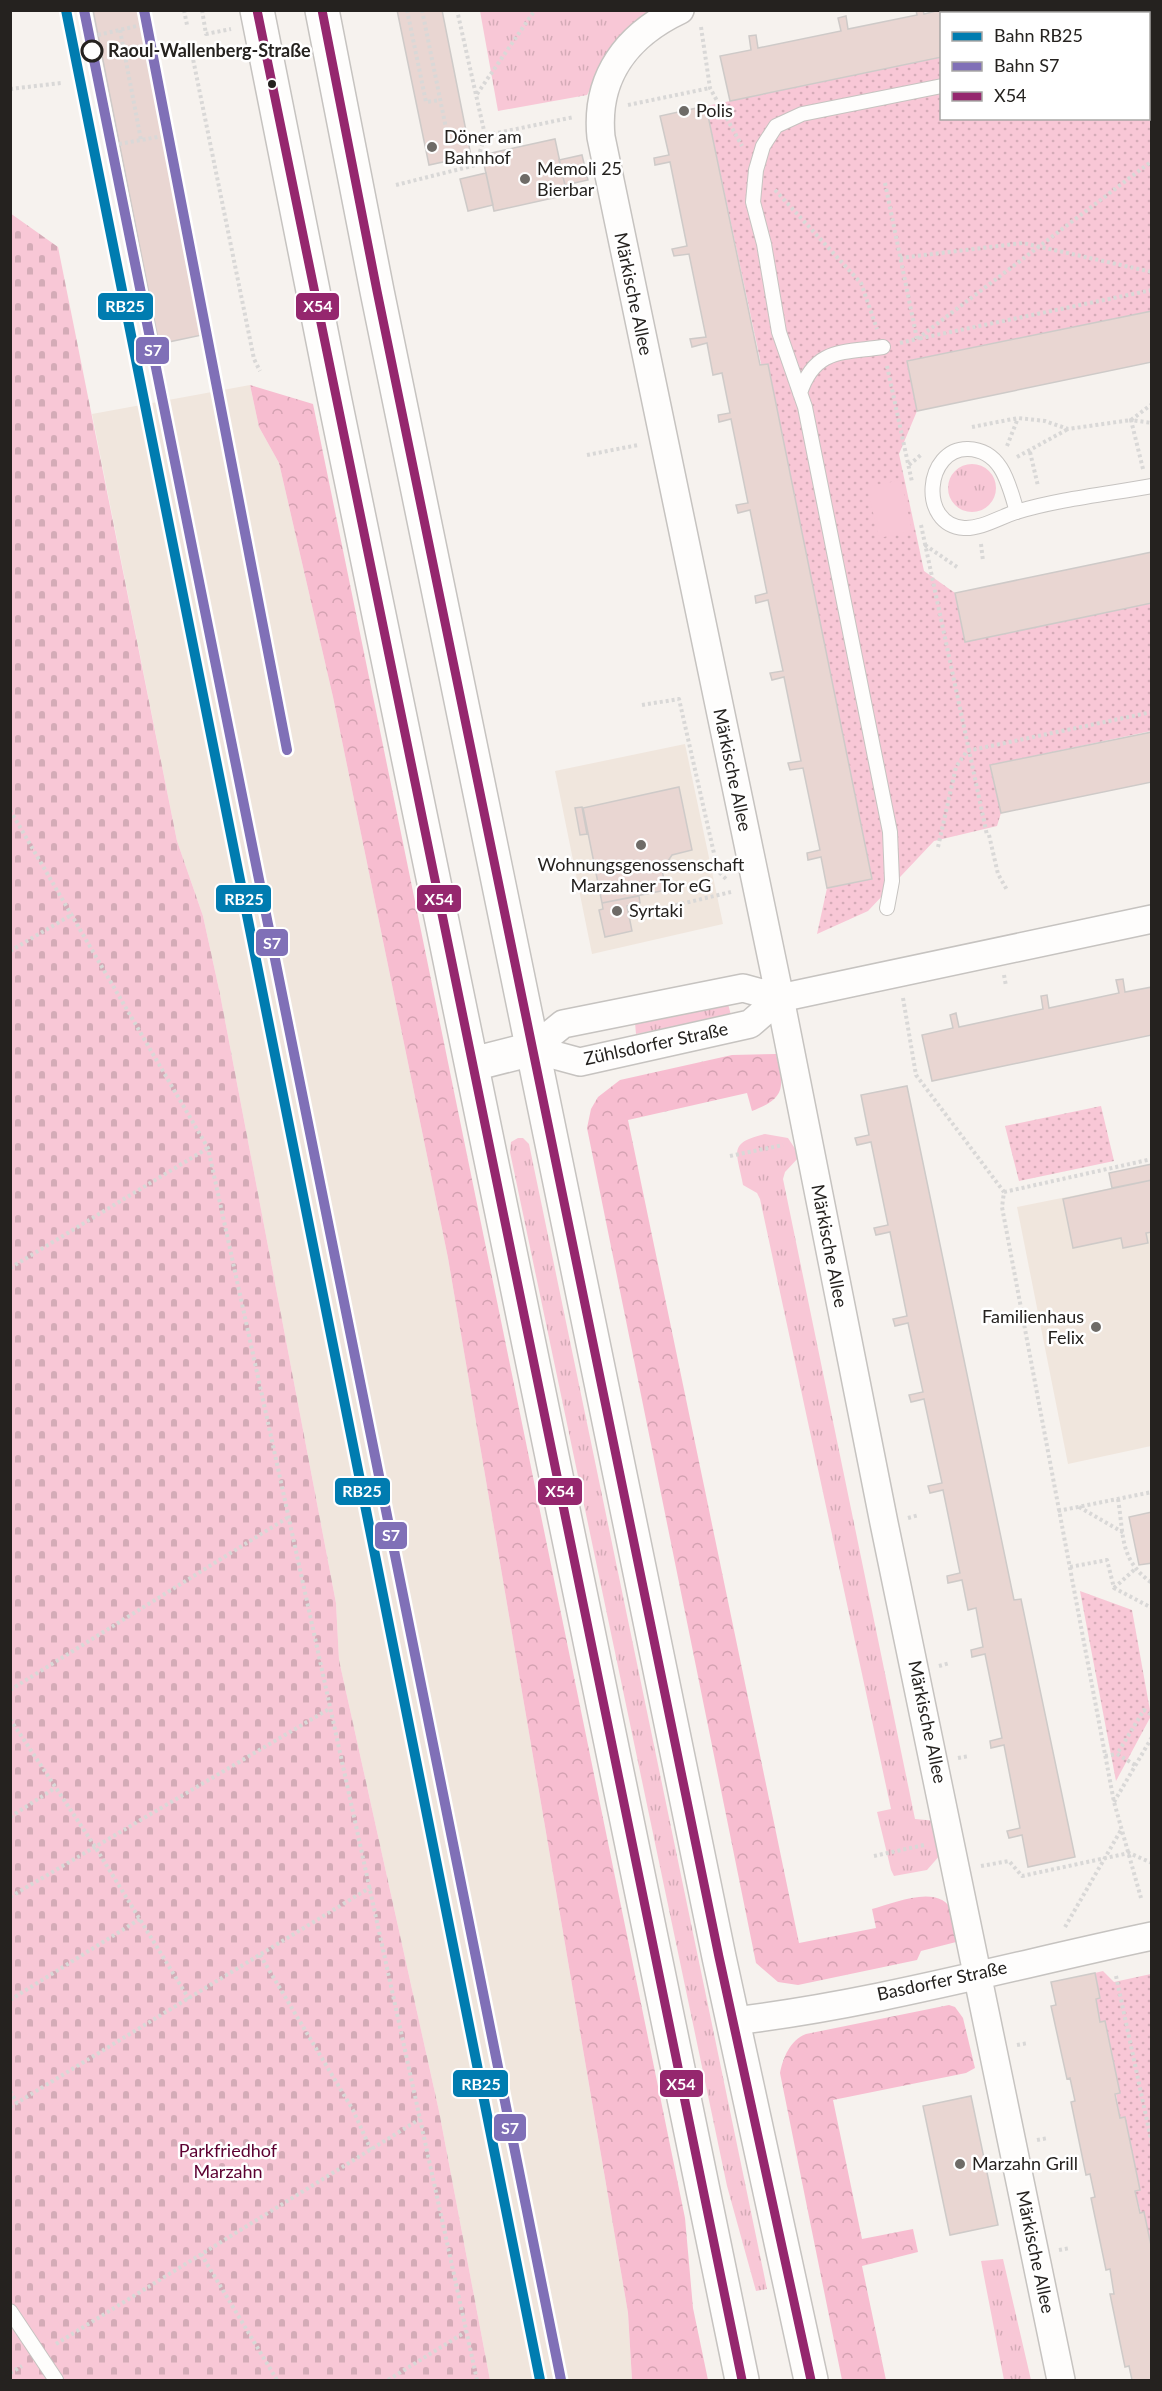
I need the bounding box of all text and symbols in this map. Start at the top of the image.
legend [940,12,1150,120]
text: Bahn RB25 [994,24,1083,46]
place label: Raoul-Wallenberg-Straße [108,39,311,61]
marker: Raoul-Wallenberg-Straße [81,40,103,62]
text: Bahn S7 [994,54,1059,76]
unlabelled marker [266,78,278,90]
text: X54 [994,84,1027,106]
place label: Polis [696,99,733,121]
marker: Polis [677,104,691,118]
place label: Döner am Bahnhof [444,125,522,168]
marker: Döner am Bahnhof [425,140,439,154]
place label: Memoli 25 Bierbar [537,157,622,200]
marker: Memoli 25 Bierbar [518,172,532,186]
street label: Märkische Allee [610,230,658,357]
line badge: RB25 [97,292,154,321]
line badge: X54 [295,292,340,321]
text: RB25 [105,296,145,315]
text: X54 [303,296,333,315]
line badge: S7 [135,336,170,365]
text: S7 [144,340,162,359]
street label: Märkische Allee [709,706,757,833]
marker: Wohnungsgenossenschaft Marzahner Tor eG [634,838,648,852]
place label: Wohnungsgenossenschaft Marzahner Tor eG [538,853,745,896]
line badge: RB25 [215,884,272,913]
line badge: X54 [416,884,462,913]
text: RB25 [224,889,264,908]
text: X54 [424,889,454,908]
place label: Syrtaki [629,899,683,921]
marker: Syrtaki [610,904,624,918]
line badge: S7 [255,928,289,957]
text: S7 [263,933,281,952]
street label: Zühlsdorfer Straße [582,1017,730,1069]
street label: Märkische Allee [807,1182,853,1309]
place label: Familienhaus Felix [982,1305,1084,1348]
marker: Familienhaus Felix [1089,1320,1103,1334]
line badge: RB25 [334,1477,391,1506]
line badge: X54 [537,1477,583,1506]
text: RB25 [342,1481,382,1500]
text: X54 [545,1481,575,1500]
line badge: S7 [374,1521,408,1550]
text: S7 [382,1525,400,1544]
street label: Märkische Allee [904,1658,952,1785]
street label: Basdorfer Straße [875,1955,1009,2005]
line badge: RB25 [452,2069,509,2098]
line badge: X54 [659,2069,704,2098]
text: RB25 [461,2074,501,2093]
text: X54 [666,2074,696,2093]
line badge: S7 [493,2113,527,2142]
text: S7 [501,2118,519,2137]
park label: Parkfriedhof Marzahn [179,2139,278,2182]
place label: Marzahn Grill [972,2152,1078,2174]
marker: Marzahn Grill [953,2157,967,2171]
street label: Märkische Allee [1012,2188,1060,2315]

